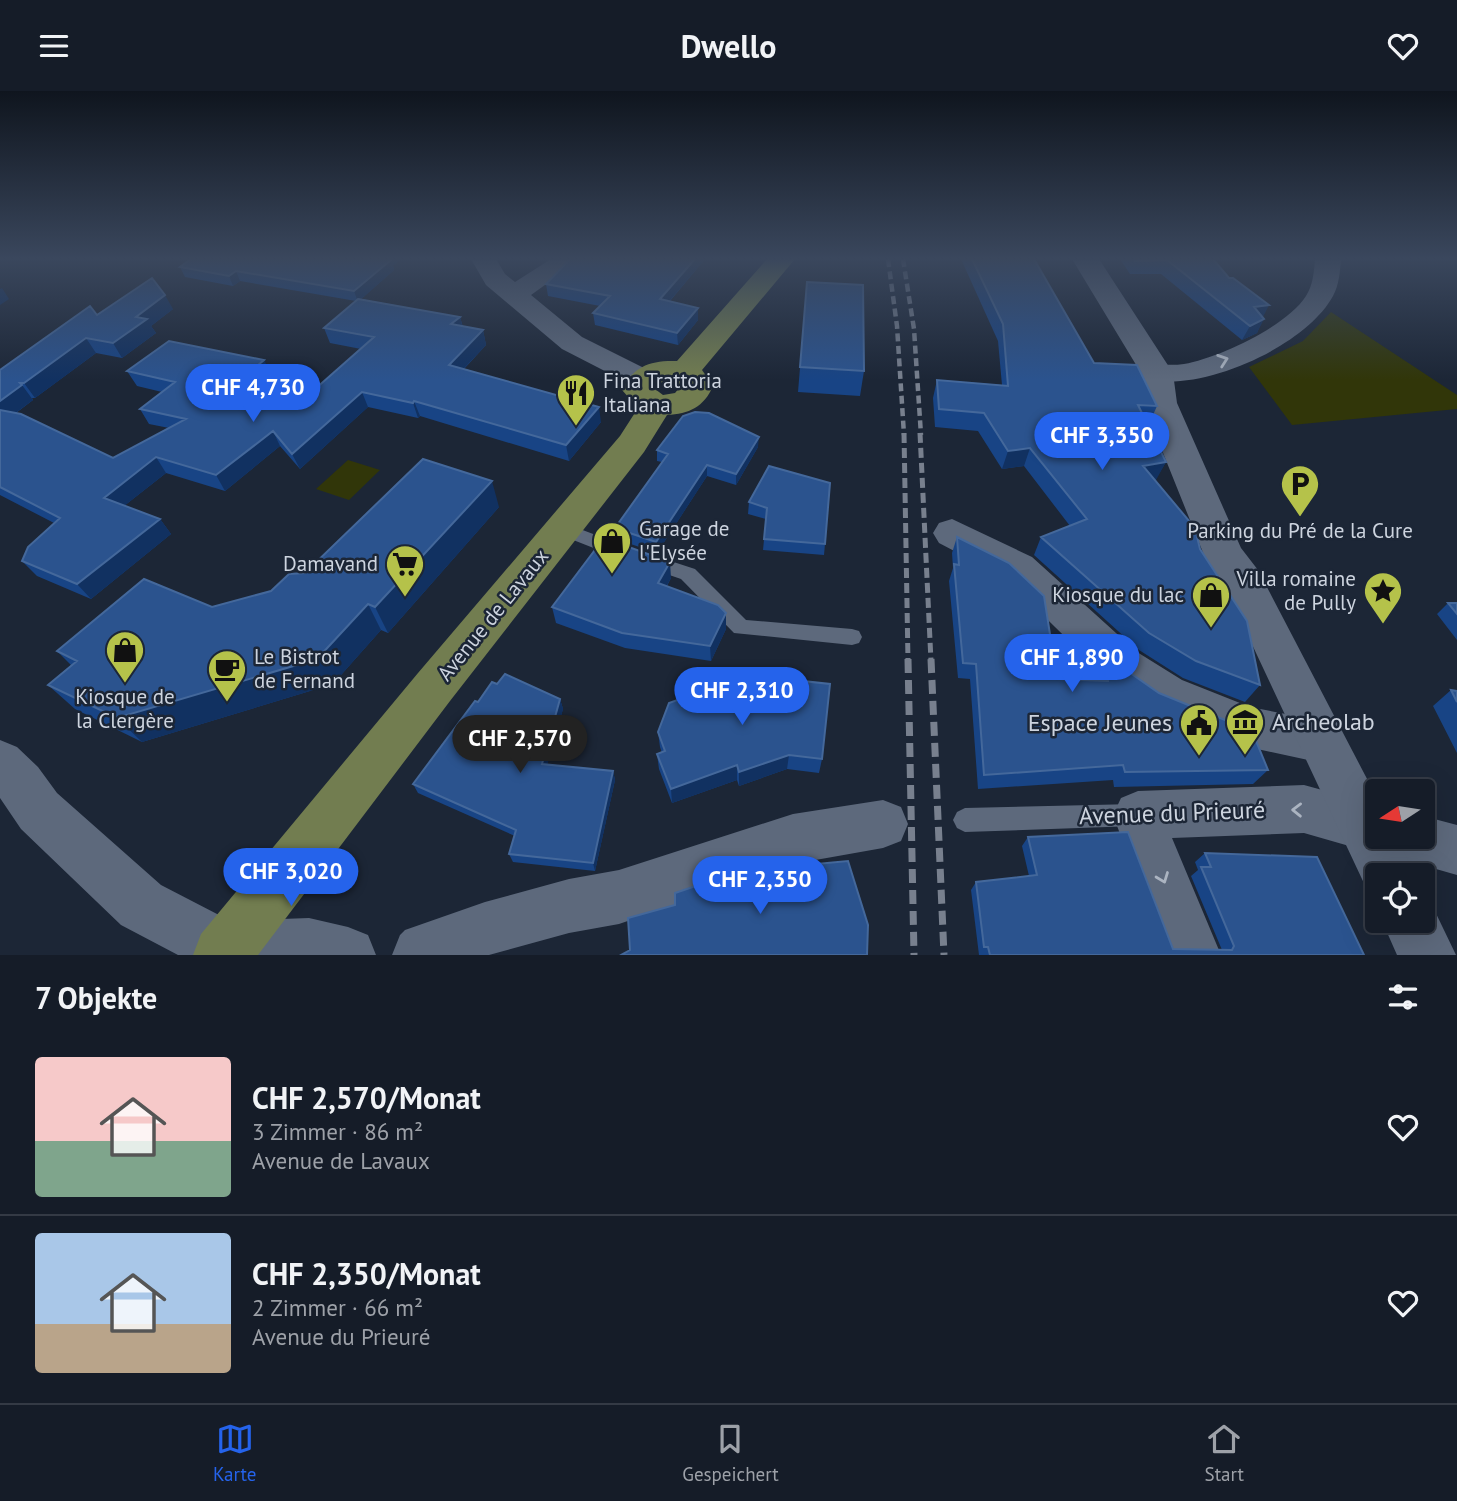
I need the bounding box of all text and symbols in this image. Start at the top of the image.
text: Dwello [681,25,776,67]
icon: menu [35,27,73,65]
icon: heart [1384,27,1422,65]
one-way arrow [1217,354,1229,368]
pin: CHF 4,730 [173,365,333,424]
place label: Fina Trattoria Italiana [603,367,722,418]
text: CHF 4,730 [201,372,305,401]
restaurant icon: Fina Trattoria Italiana [555,372,597,427]
pin: CHF 3,350 [1022,413,1182,472]
text: CHF 3,350 [1050,420,1154,449]
parking icon: Parking du Pré de la Cure [1279,463,1321,518]
place label: Garage de l'Elysée [639,515,729,566]
place label: Parking du Pré de la Cure [1187,517,1413,544]
shop icon: Garage de l'Elysée [591,520,633,575]
supermarket icon: Damavand [384,543,426,598]
street label: Avenue de Lavaux [431,543,554,686]
place label: Damavand [283,550,378,577]
place label: Villa romaine de Pully [1236,565,1356,616]
place icon: Villa romaine de Pully [1362,570,1404,625]
shop icon: Kiosque du lac [1190,574,1232,629]
place label: Kiosque du lac [1052,581,1184,608]
shop icon: Kiosque de la Clergère [104,629,146,684]
pin: CHF 1,890 [992,635,1152,694]
text: CHF 1,890 [1020,642,1124,671]
place label: Le Bistrot de Fernand [254,643,355,694]
cafe icon: Le Bistrot de Fernand [206,648,248,703]
pin: CHF 2,310 [662,667,822,727]
text: CHF 2,310 [690,675,794,704]
place label: Kiosque de la Clergère [75,683,175,734]
museum icon: Archeolab [1224,701,1266,756]
public building icon: Espace Jeunes [1178,702,1220,757]
place label: Archeolab [1272,706,1375,737]
place label: Espace Jeunes [1028,707,1172,738]
pin: CHF 2,570 [440,715,600,775]
text: CHF 2,570 [468,723,572,752]
north arrow [1365,779,1435,849]
map controls [1365,779,1435,933]
street label: Avenue du Prieuré [1078,794,1266,831]
one-way arrow [1291,802,1302,817]
pin: CHF 3,020 [211,849,371,908]
text: CHF 3,020 [239,856,343,885]
pin: CHF 2,350 [680,857,840,916]
button: locate [1365,863,1435,933]
text: CHF 2,350 [708,864,812,893]
one-way arrow [1155,872,1169,884]
text: 7 Objekte [35,978,157,1017]
icon: filters [1384,978,1422,1016]
text: CHF 2,570/Monat [252,1078,481,1117]
icon: home [91,1085,175,1169]
icon: heart [1384,1108,1422,1146]
text: 3 Zimmer · 86 m² [252,1117,423,1146]
text: Avenue de Lavaux [252,1146,430,1175]
text: CHF 2,350/Monat [252,1254,481,1293]
icon: home [91,1261,175,1345]
icon: heart [1384,1284,1422,1322]
text: 2 Zimmer · 66 m² [252,1293,423,1322]
text: Avenue du Prieuré [252,1322,431,1351]
tab: Karte [213,1420,256,1486]
tab: Gespeichert [682,1420,779,1486]
tab: Start [1205,1420,1244,1486]

